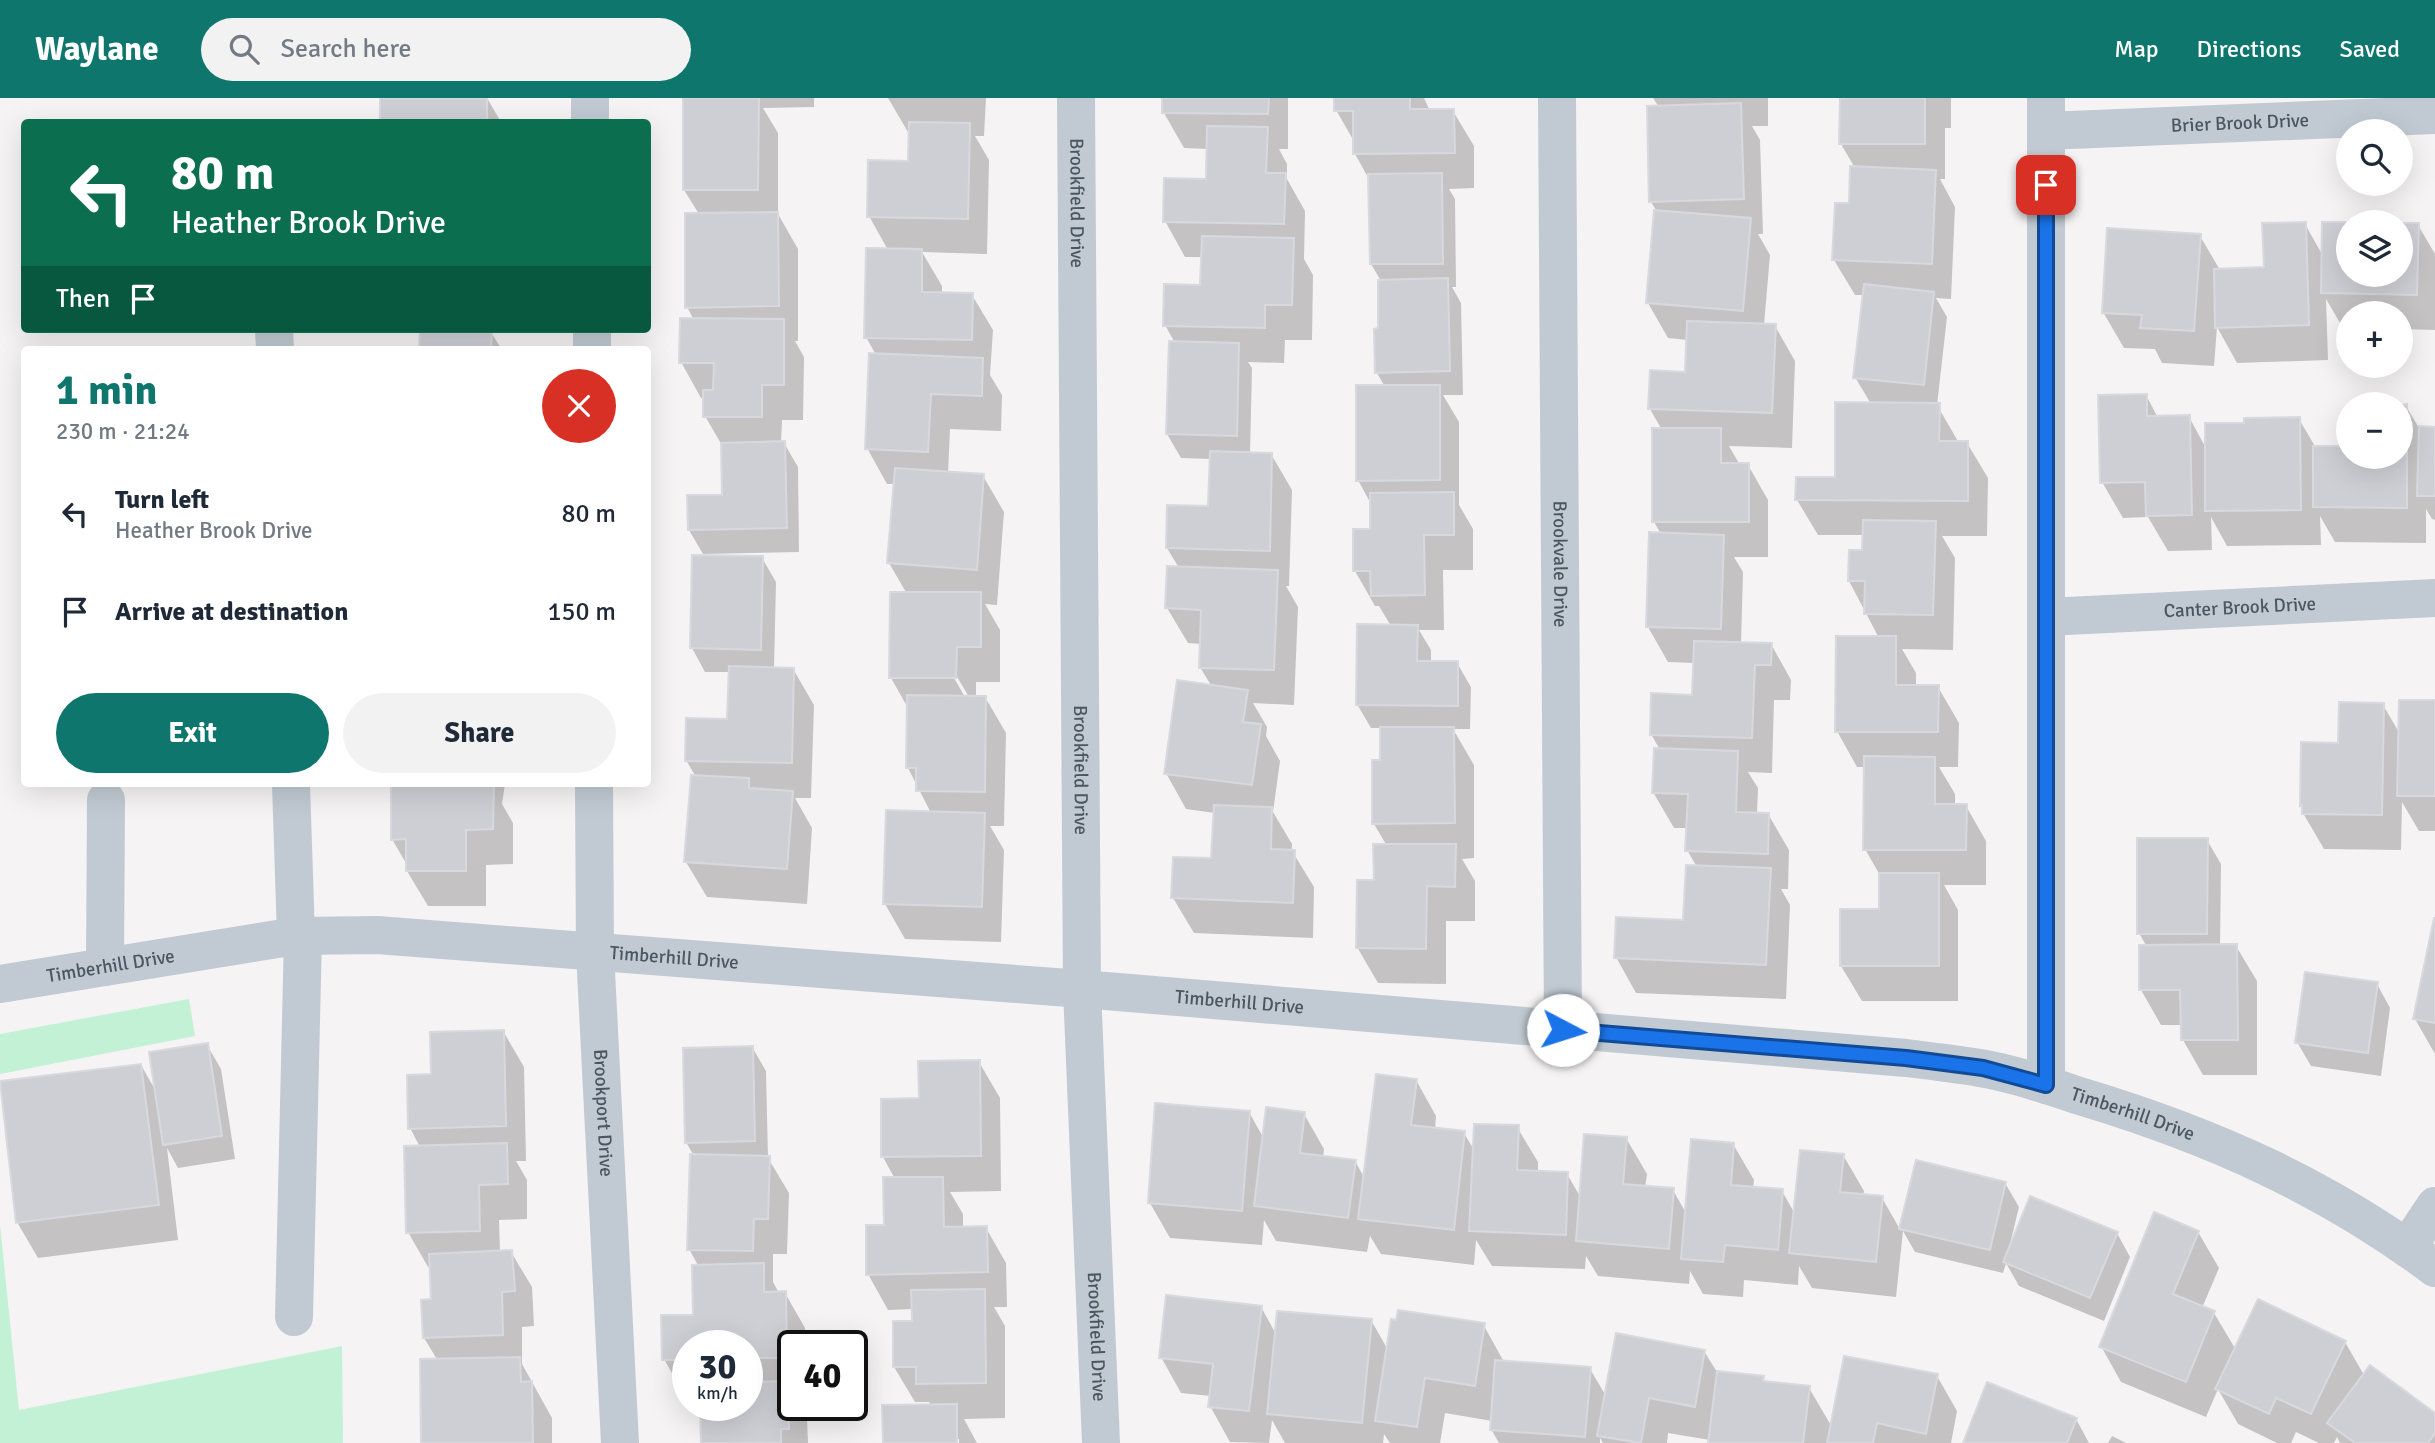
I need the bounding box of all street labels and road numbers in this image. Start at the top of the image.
street label: Brier Brook Drive [2170,108,2309,138]
street label: Brookfield Drive [1064,138,1089,268]
street label: Brookvale Drive [1548,500,1572,628]
street label: Canter Brook Drive [2163,592,2316,623]
street label: Brookfield Drive [1068,705,1093,835]
street label: Timberhill Drive [609,941,740,975]
street label: Timberhill Drive [45,944,176,988]
street label: Timberhill Drive [1174,985,1305,1020]
street label: Brookport Drive [588,1048,618,1177]
street label: Timberhill Drive [2068,1082,2198,1146]
street label: Brookfield Drive [1082,1271,1111,1402]

